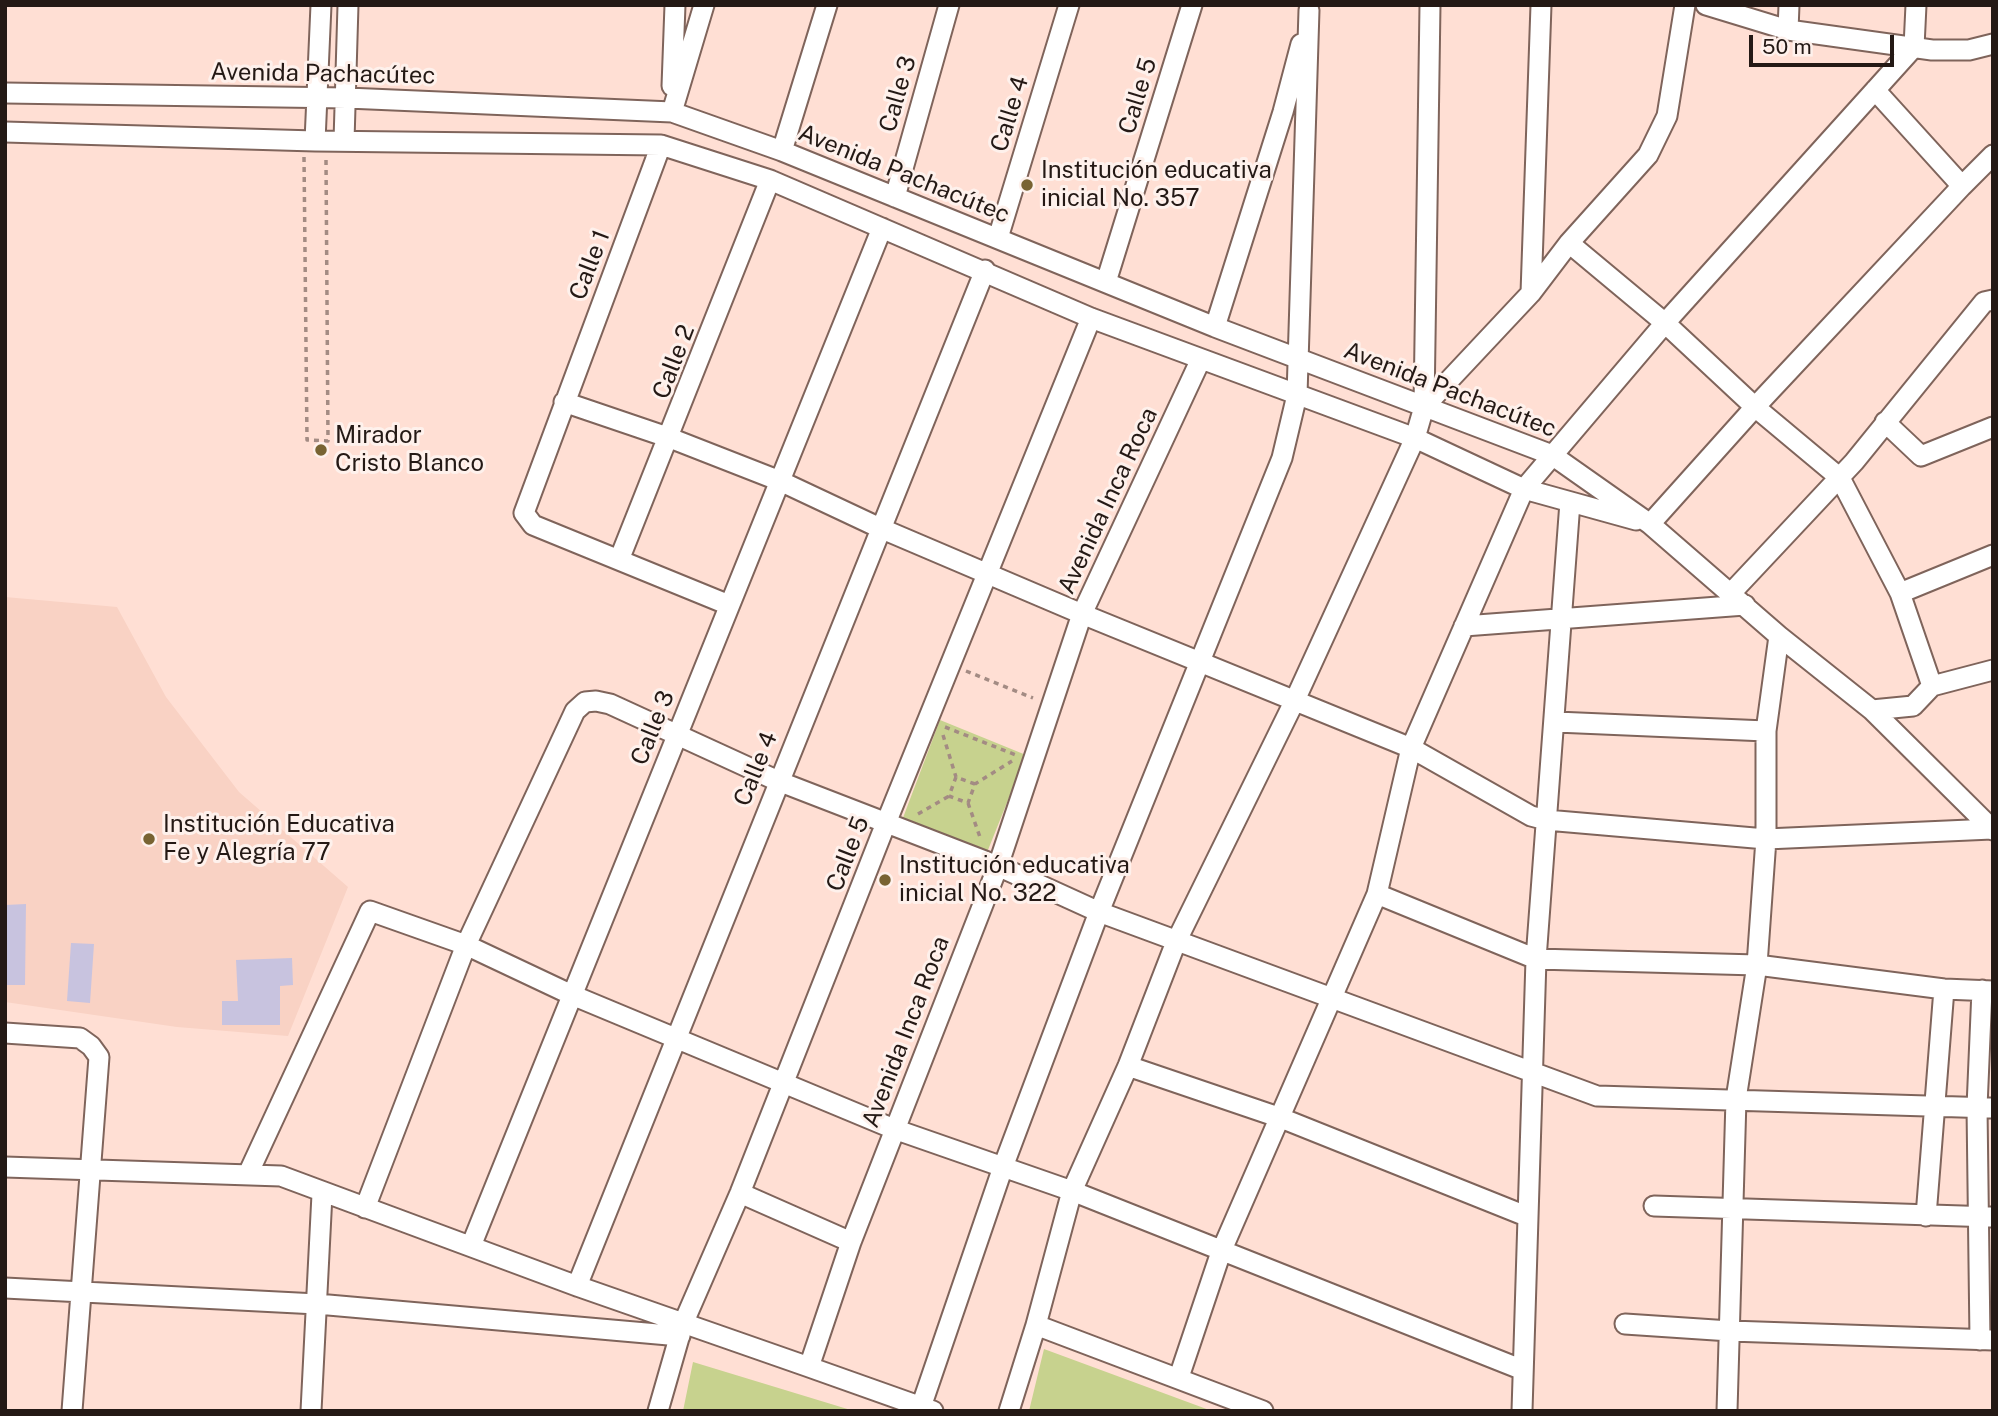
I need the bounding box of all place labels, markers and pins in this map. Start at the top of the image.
place label: Institución educativa inicial No. 357 [1041,157,1272,213]
marker: Institución educativa inicial No. 357 [1019,177,1035,193]
place label: Mirador Cristo Blanco [335,422,484,478]
marker: Mirador Cristo Blanco [313,442,329,458]
place label: Institución Educativa Fe y Alegría 77 [163,811,395,867]
marker: Institución Educativa Fe y Alegría 77 [141,831,157,847]
place label: Institución educativa inicial No. 322 [899,852,1130,908]
marker: Institución educativa inicial No. 322 [877,872,893,888]

